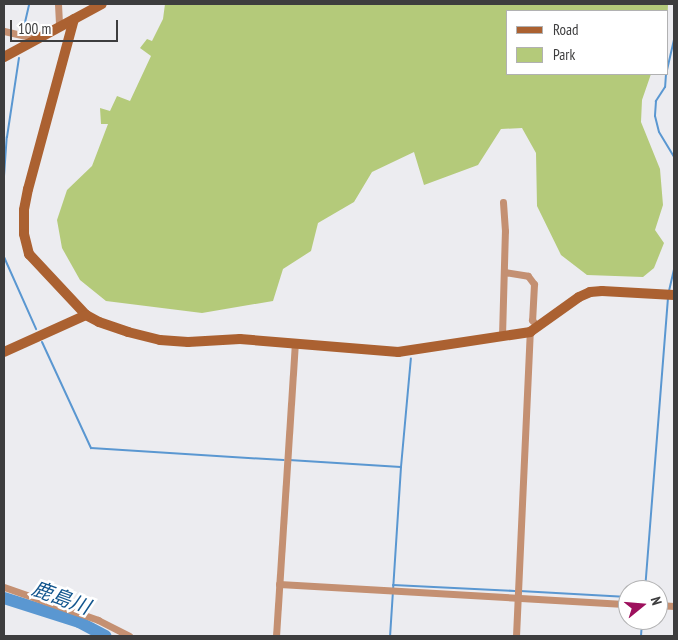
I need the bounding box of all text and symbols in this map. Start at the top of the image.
scale bar [12,10,120,42]
legend [506,10,668,75]
text: 100 m [18,19,51,38]
text: Road [553,20,579,39]
text: Park [553,45,575,64]
water label: 鹿島川 [29,576,93,620]
north arrow [618,580,668,630]
text: N [647,595,666,607]

